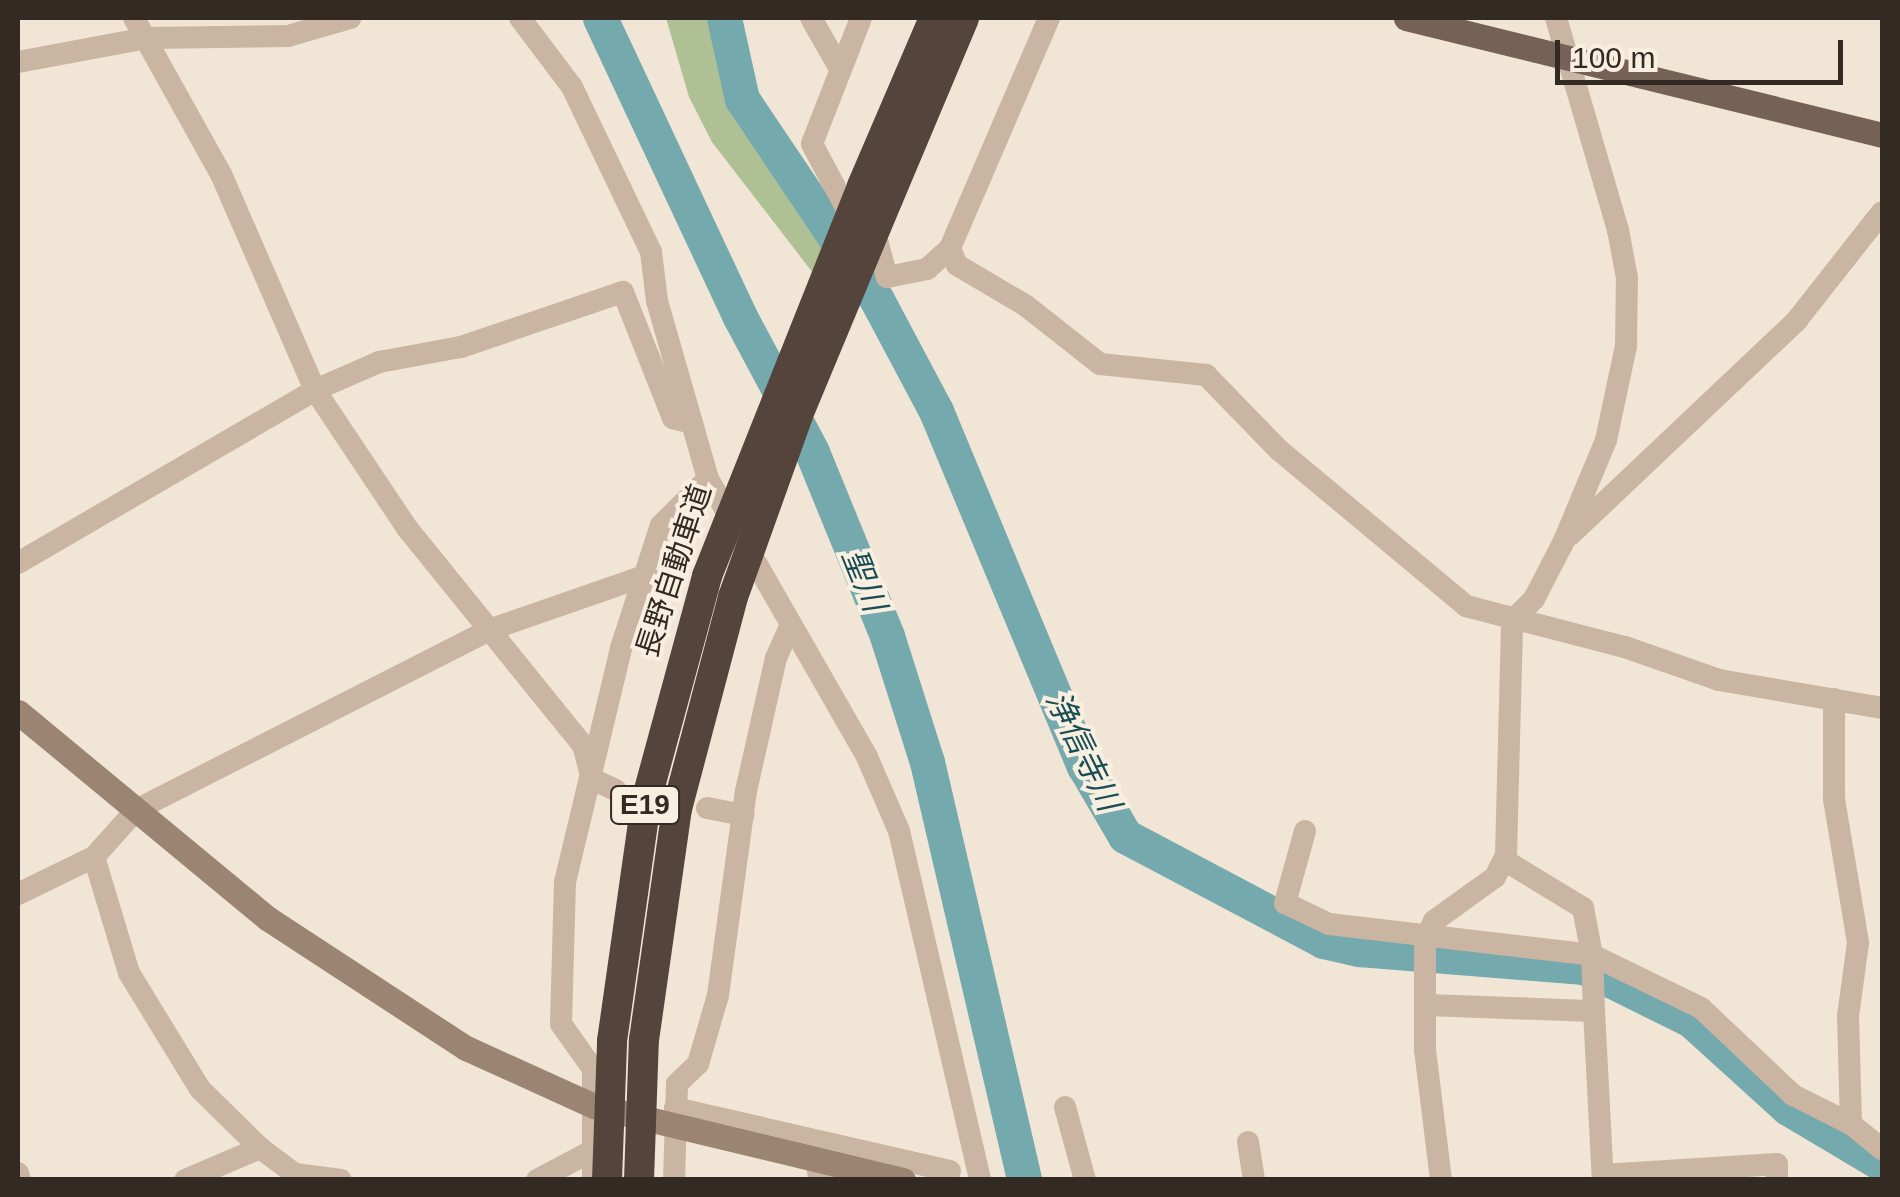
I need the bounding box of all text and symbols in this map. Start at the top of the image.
scale bar [1560,20,1848,82]
text: 100 m [1572,41,1655,74]
street label: 長野自動車道 [629,480,719,662]
water label: 聖川 [834,543,894,617]
water label: 浄信寺川 [1038,685,1128,817]
road number: E19 [610,782,680,828]

